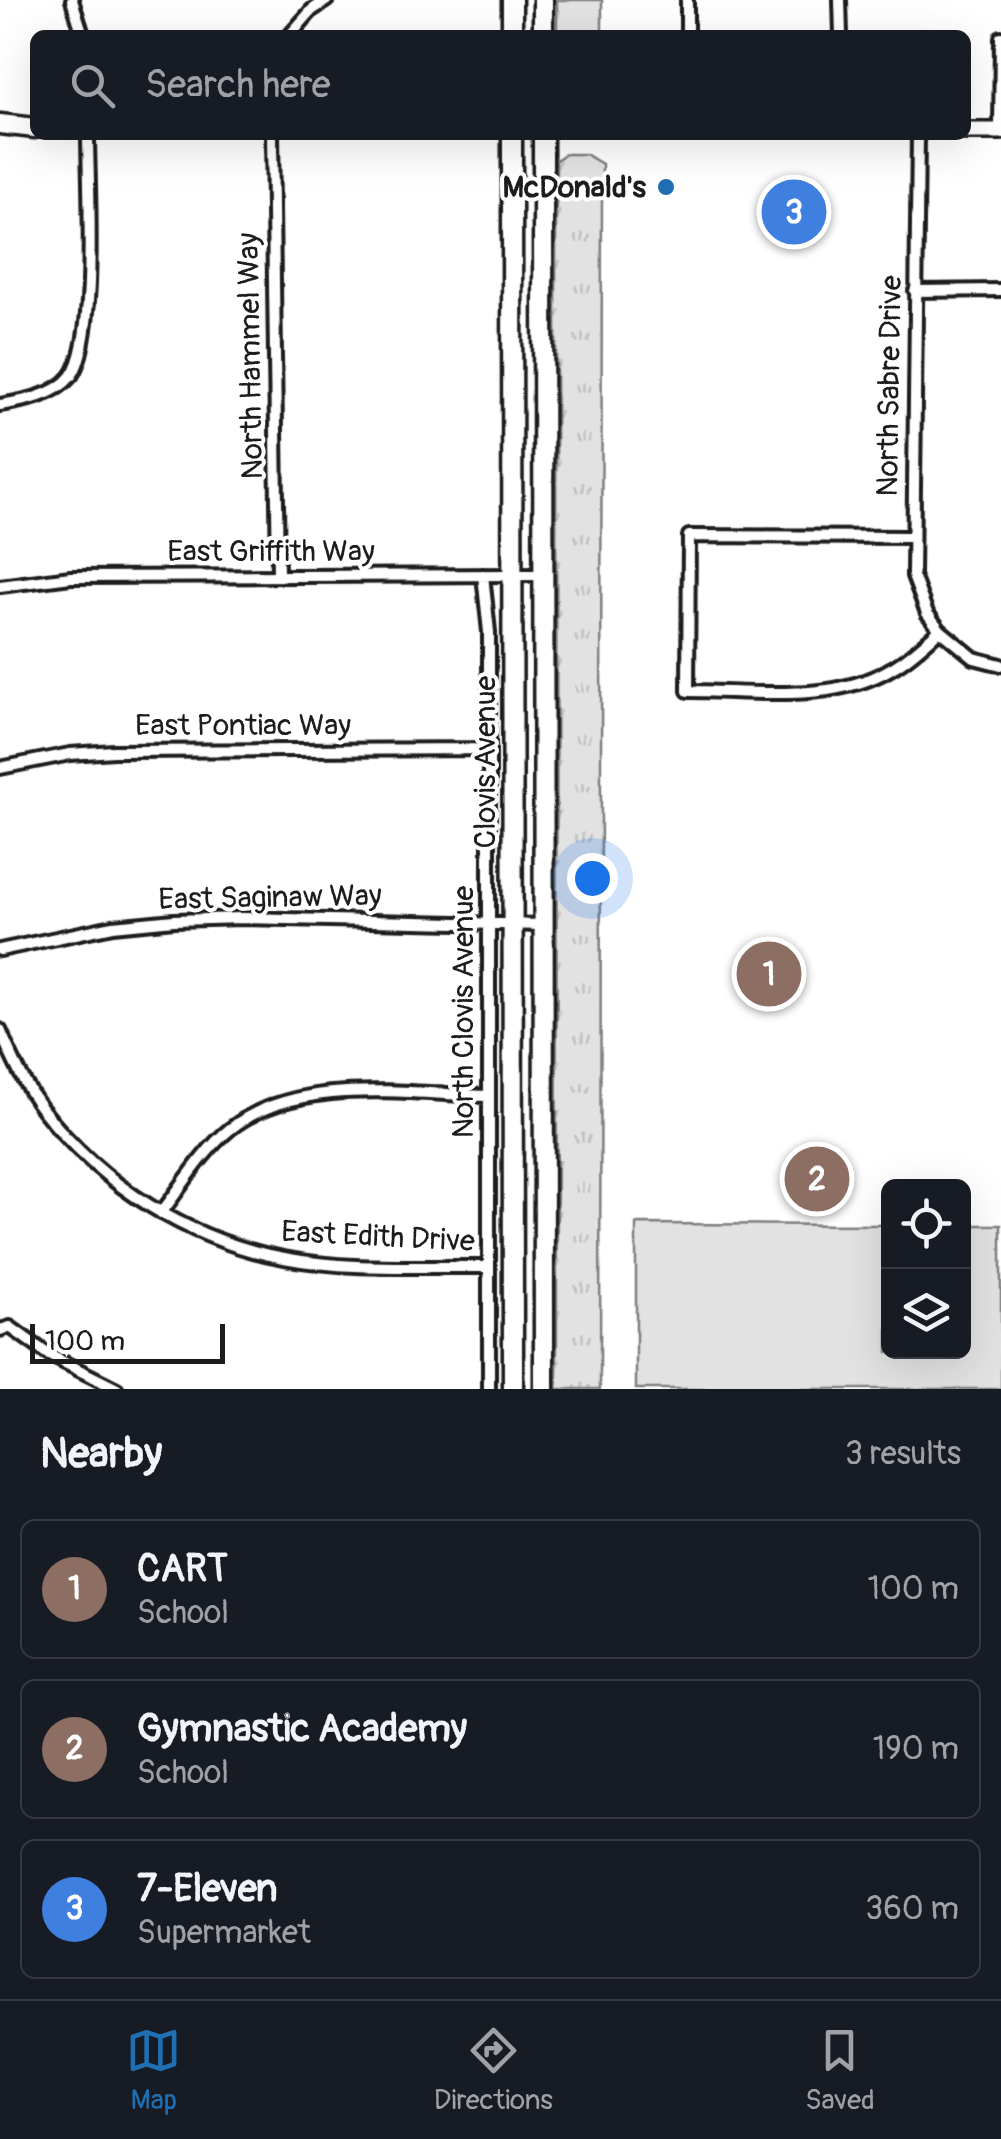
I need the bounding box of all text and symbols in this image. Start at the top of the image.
search box [30,30,971,140]
icon: search [65,58,120,113]
text: Search here [145,61,331,109]
place label: McDonald's [502,169,647,206]
pin: 3 [762,174,826,250]
marker: McDonald's [655,176,677,198]
street label: North Hammel Way [230,232,271,480]
street label: North Sabre Drive [869,275,910,497]
street label: East Griffith Way [167,533,375,570]
street label: Clovis Avenue [467,675,504,848]
street label: East Pontiac Way [135,707,351,744]
your location [567,853,618,904]
street label: East Saginaw Way [158,877,382,918]
street label: North Clovis Avenue [445,886,482,1138]
pin: 1 [736,936,802,1012]
pin: 2 [784,1142,850,1216]
map controls [881,1179,971,1359]
button: locate [881,1179,971,1269]
street label: East Edith Drive [280,1213,476,1260]
button: layers [881,1269,971,1359]
scale bar [30,1319,225,1364]
text: 100 m [45,1324,125,1359]
text: Nearby [40,1428,162,1480]
text: 3 results [845,1434,961,1474]
text: CART [137,1545,228,1593]
text: 1 [68,1569,81,1609]
text: 100 m [867,1569,959,1609]
text: School [137,1593,229,1633]
text: Gymnastic Academy [137,1705,467,1753]
text: 2 [66,1729,83,1769]
text: 190 m [873,1729,959,1769]
text: School [137,1753,229,1793]
text: 7-Eleven [137,1865,277,1913]
text: 3 [66,1889,83,1929]
text: 360 m [865,1889,959,1929]
text: Supermarket [137,1913,311,1953]
tab: Map [126,2023,181,2118]
tab: Directions [434,2023,553,2118]
tab: Saved [805,2023,875,2118]

